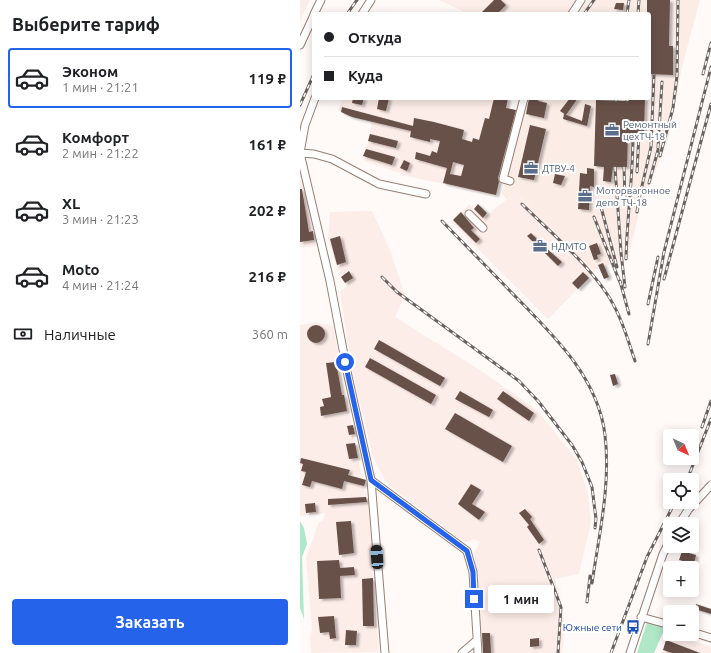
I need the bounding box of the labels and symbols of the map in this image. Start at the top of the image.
place label: Ремонтный цехТЧ-18 [623,119,677,142]
office icon: Ремонтный цехТЧ-18 [604,122,620,138]
office icon: ДТВУ-4 [523,160,539,176]
place label: ДТВУ-4 [542,163,575,174]
place label: Моторвагонное депо ТЧ-18 [596,185,670,208]
office icon: Моторвагонное депо ТЧ-18 [577,188,593,204]
office icon: НДМТО [532,238,548,254]
place label: НДМТО [551,241,587,252]
route start [336,353,354,371]
north arrow [663,429,699,465]
car [370,545,384,569]
callout: 1 мин [488,585,554,613]
route end [465,590,483,608]
bus stop icon: Южные сети [625,619,641,635]
place label: Южные сети [563,622,622,633]

